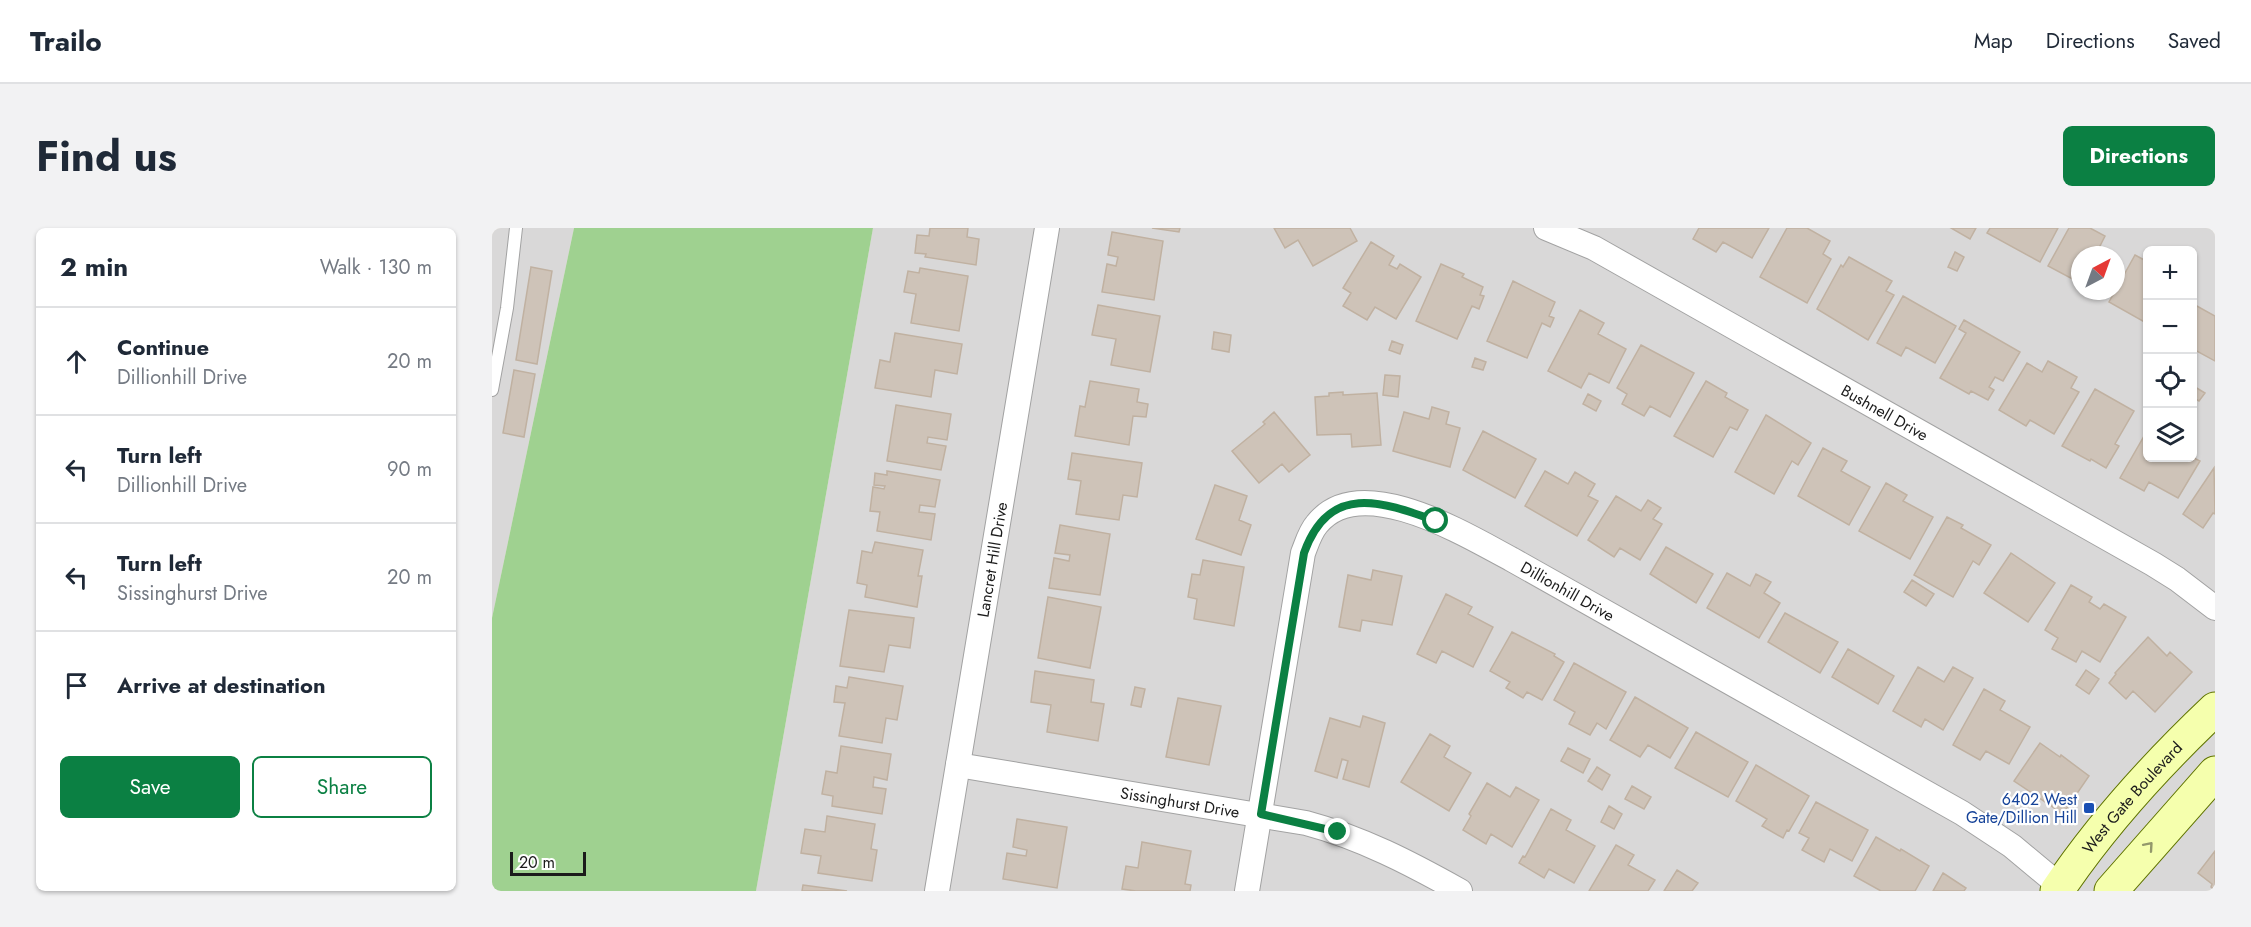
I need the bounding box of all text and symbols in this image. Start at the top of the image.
text: Trailo [30,21,102,62]
text: Map [1974,26,2013,56]
text: Directions [2046,26,2135,56]
text: Saved [2168,26,2221,56]
text: Find us [36,126,177,187]
button: Directions [2063,126,2215,186]
north arrow [2071,246,2125,300]
map controls [2143,246,2197,462]
button: + [2143,246,2197,300]
text: 2 min [60,248,128,286]
text: Walk · 130 m [320,253,432,282]
button: − [2143,300,2197,354]
text: Continue [117,331,209,363]
icon: ahead [60,345,93,378]
text: 20 m [387,347,432,376]
button: locate [2143,354,2197,408]
text: Dillionhill Drive [117,363,247,392]
street label: Bushnell Drive [1837,379,1932,447]
button: layers [2143,408,2197,462]
text: Turn left [117,439,202,471]
icon: left [60,453,93,486]
text: 90 m [387,455,432,484]
text: Dillionhill Drive [117,471,247,500]
street label: Lancret Hill Drive [972,500,1013,619]
route start [1422,507,1448,533]
text: Turn left [117,547,202,579]
street label: Dillionhill Drive [1516,556,1618,627]
icon: left [60,561,93,594]
text: 20 m [387,563,432,592]
text: Sissinghurst Drive [117,579,268,608]
icon: arrive [60,669,93,702]
text: Arrive at destination [117,669,326,701]
street label: West Gate Boulevard [2077,737,2188,859]
button: Save [60,756,240,818]
button: Share [252,756,432,818]
street label: Sissinghurst Drive [1118,781,1241,824]
place label: 6402 West Gate/Dillion Hill [1966,788,2077,829]
marker: 6402 West Gate/Dillion Hill [2082,801,2096,815]
route end [1324,818,1350,844]
one-way arrow [2142,842,2153,853]
scale bar [510,849,586,876]
text: 20 m [519,851,555,874]

